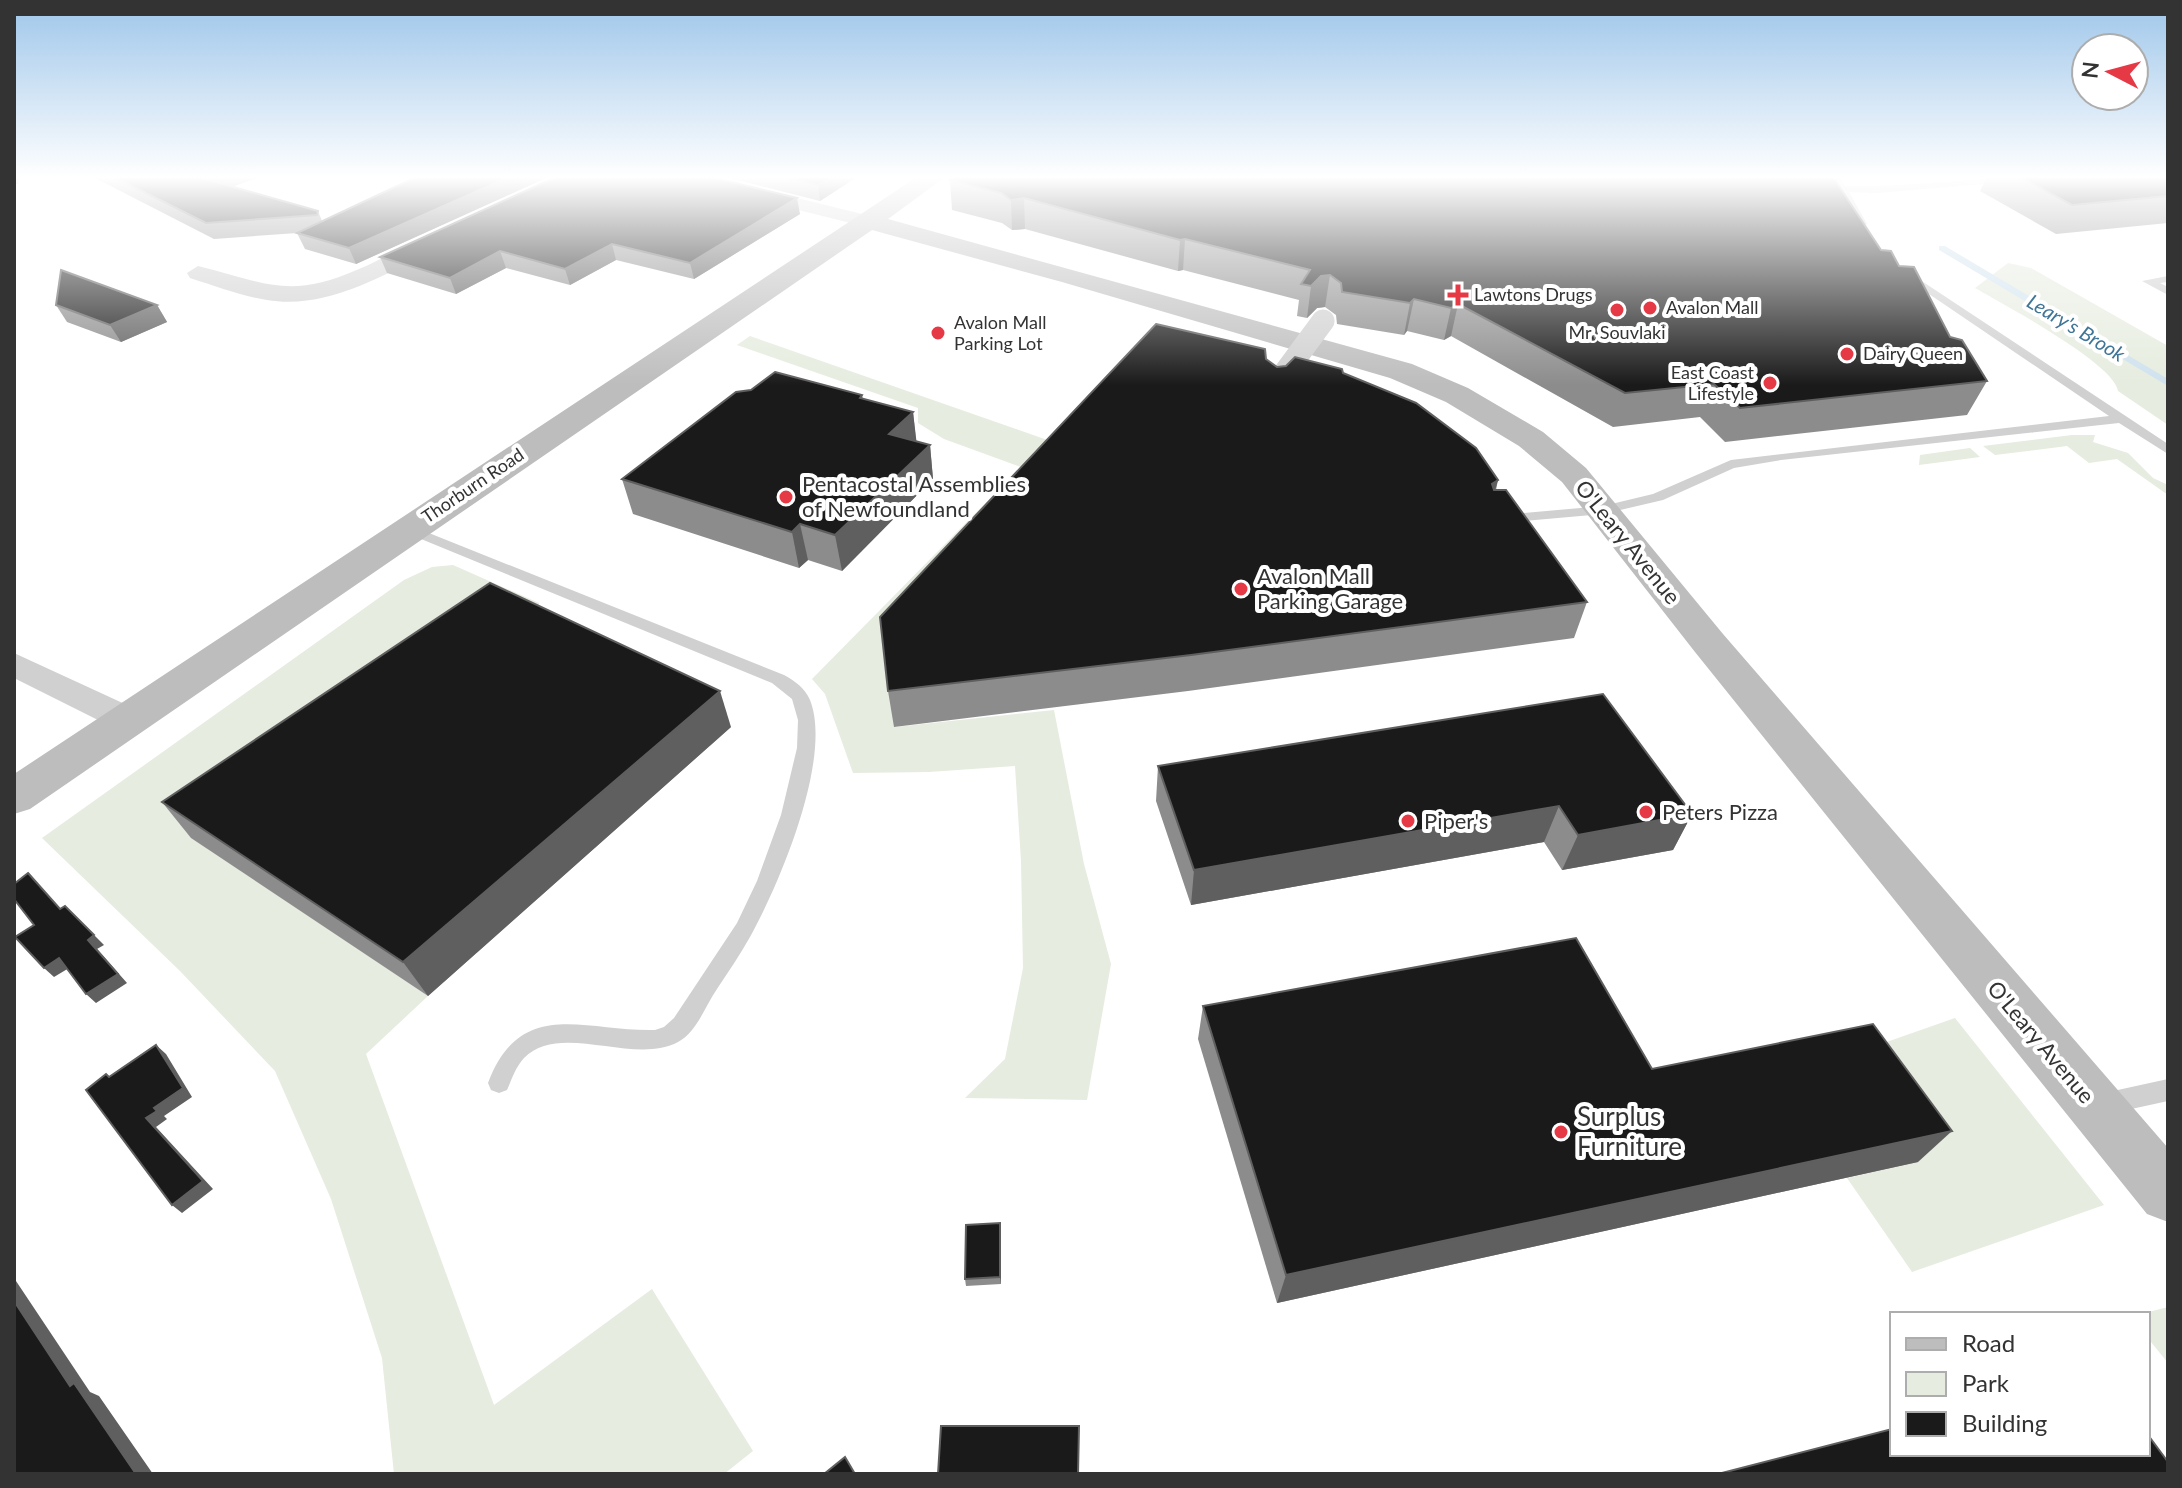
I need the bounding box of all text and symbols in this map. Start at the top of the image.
north arrow [2070,32,2150,112]
text: N [2075,60,2104,80]
place label: Lawtons Drugs [1474,283,1593,305]
marker: Lawtons Drugs [1449,286,1467,304]
water label: Leary's Brook [2023,289,2130,366]
place label: Avalon Mall [1666,296,1759,318]
marker: Avalon Mall [1641,299,1659,317]
marker: Mr. Souvlaki [1608,301,1626,319]
place label: Avalon Mall Parking Lot [954,311,1047,354]
place label: Mr. Souvlaki [1568,321,1666,343]
marker: Avalon Mall Parking Lot [929,324,947,342]
place label: Dairy Queen [1863,342,1963,364]
marker: Dairy Queen [1838,345,1856,363]
place label: East Coast Lifestyle [1671,361,1755,404]
marker: East Coast Lifestyle [1761,374,1779,392]
street label: Thorburn Road [417,443,528,527]
place label: Pentacostal Assemblies of Newfoundland [802,470,1026,522]
street label: O'Leary Avenue [1570,474,1687,609]
marker: Pentacostal Assemblies of Newfoundland [777,488,795,506]
place label: Avalon Mall Parking Garage [1257,562,1403,614]
marker: Avalon Mall Parking Garage [1232,580,1250,598]
place label: Peters Pizza [1662,798,1778,825]
marker: Peters Pizza [1637,803,1655,821]
place label: Piper's [1424,807,1488,834]
marker: Piper's [1399,812,1417,830]
street label: O'Leary Avenue [1982,975,2100,1108]
place label: Surplus Furniture [1577,1100,1682,1162]
marker: Surplus Furniture [1552,1123,1570,1141]
legend [1890,1312,2150,1456]
text: Road [1962,1328,2015,1357]
text: Park [1962,1368,2010,1397]
text: Building [1962,1408,2047,1437]

